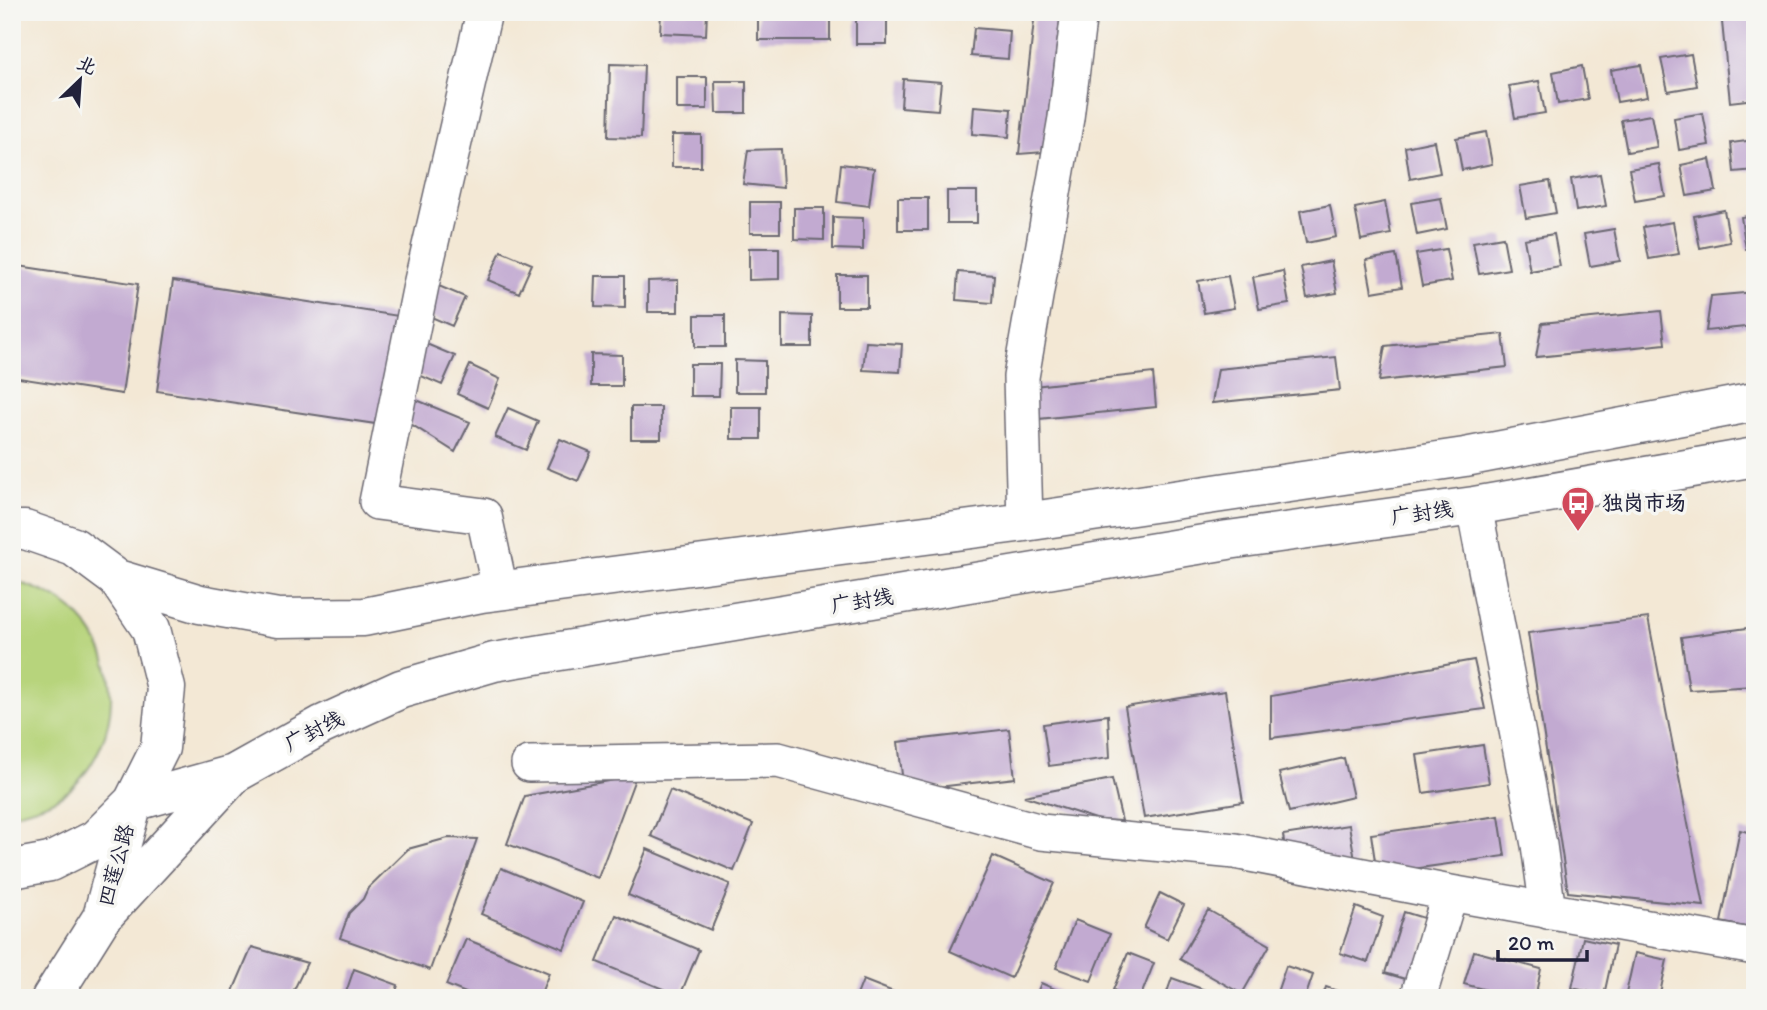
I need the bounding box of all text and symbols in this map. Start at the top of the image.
north arrow [46,46,116,116]
text: 北 [73,51,100,79]
bus stop icon: 独岗市场 [1559,484,1597,533]
place label: 独岗市场 [1602,490,1686,515]
street label: 广封线 [1389,496,1455,529]
street label: 广封线 [829,583,895,618]
street label: 广封线 [280,705,348,756]
street label: 四莲公路 [93,821,138,909]
scale bar [1498,919,1587,963]
text: 20 m [1508,930,1555,955]

